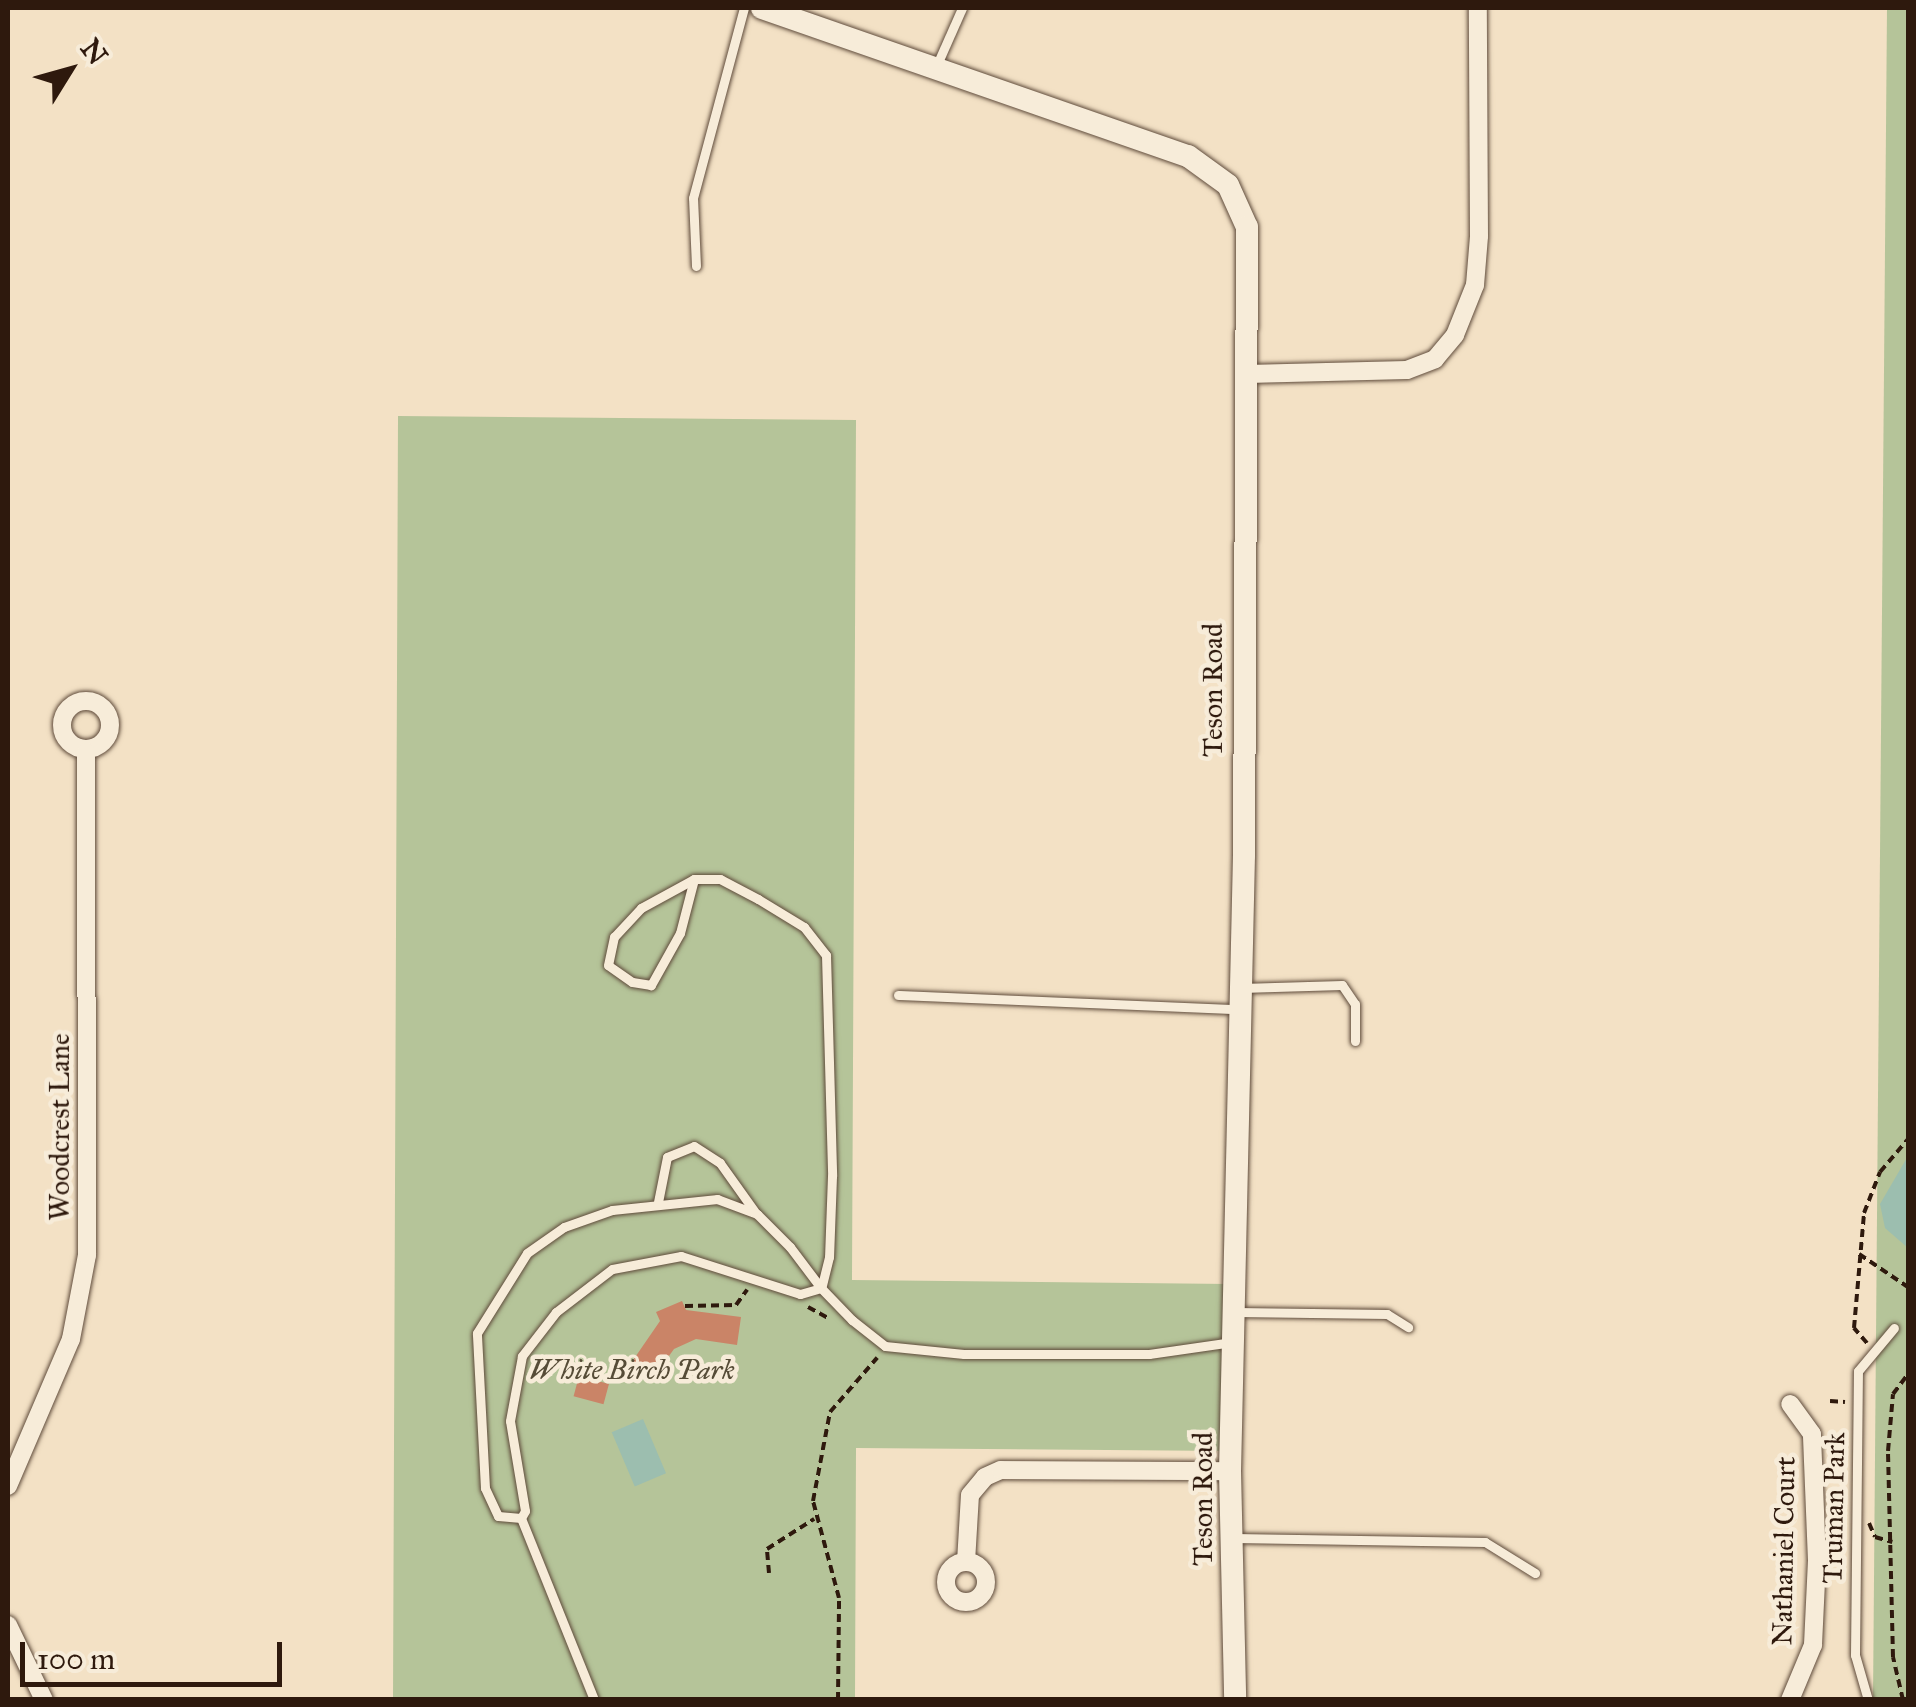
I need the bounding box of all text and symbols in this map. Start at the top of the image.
north arrow [20,20,120,120]
text: N [73,32,115,72]
street label: Teson Road [1196,623,1230,757]
street label: Woodcrest Lane [43,1033,77,1221]
park label: White Birch Park [529,1353,735,1387]
street label: Teson Road [1186,1432,1220,1566]
street label: Truman Park [1816,1432,1852,1584]
street label: Nathaniel Court [1766,1456,1802,1646]
scale bar [25,1622,288,1684]
text: 100 m [37,1641,115,1677]

